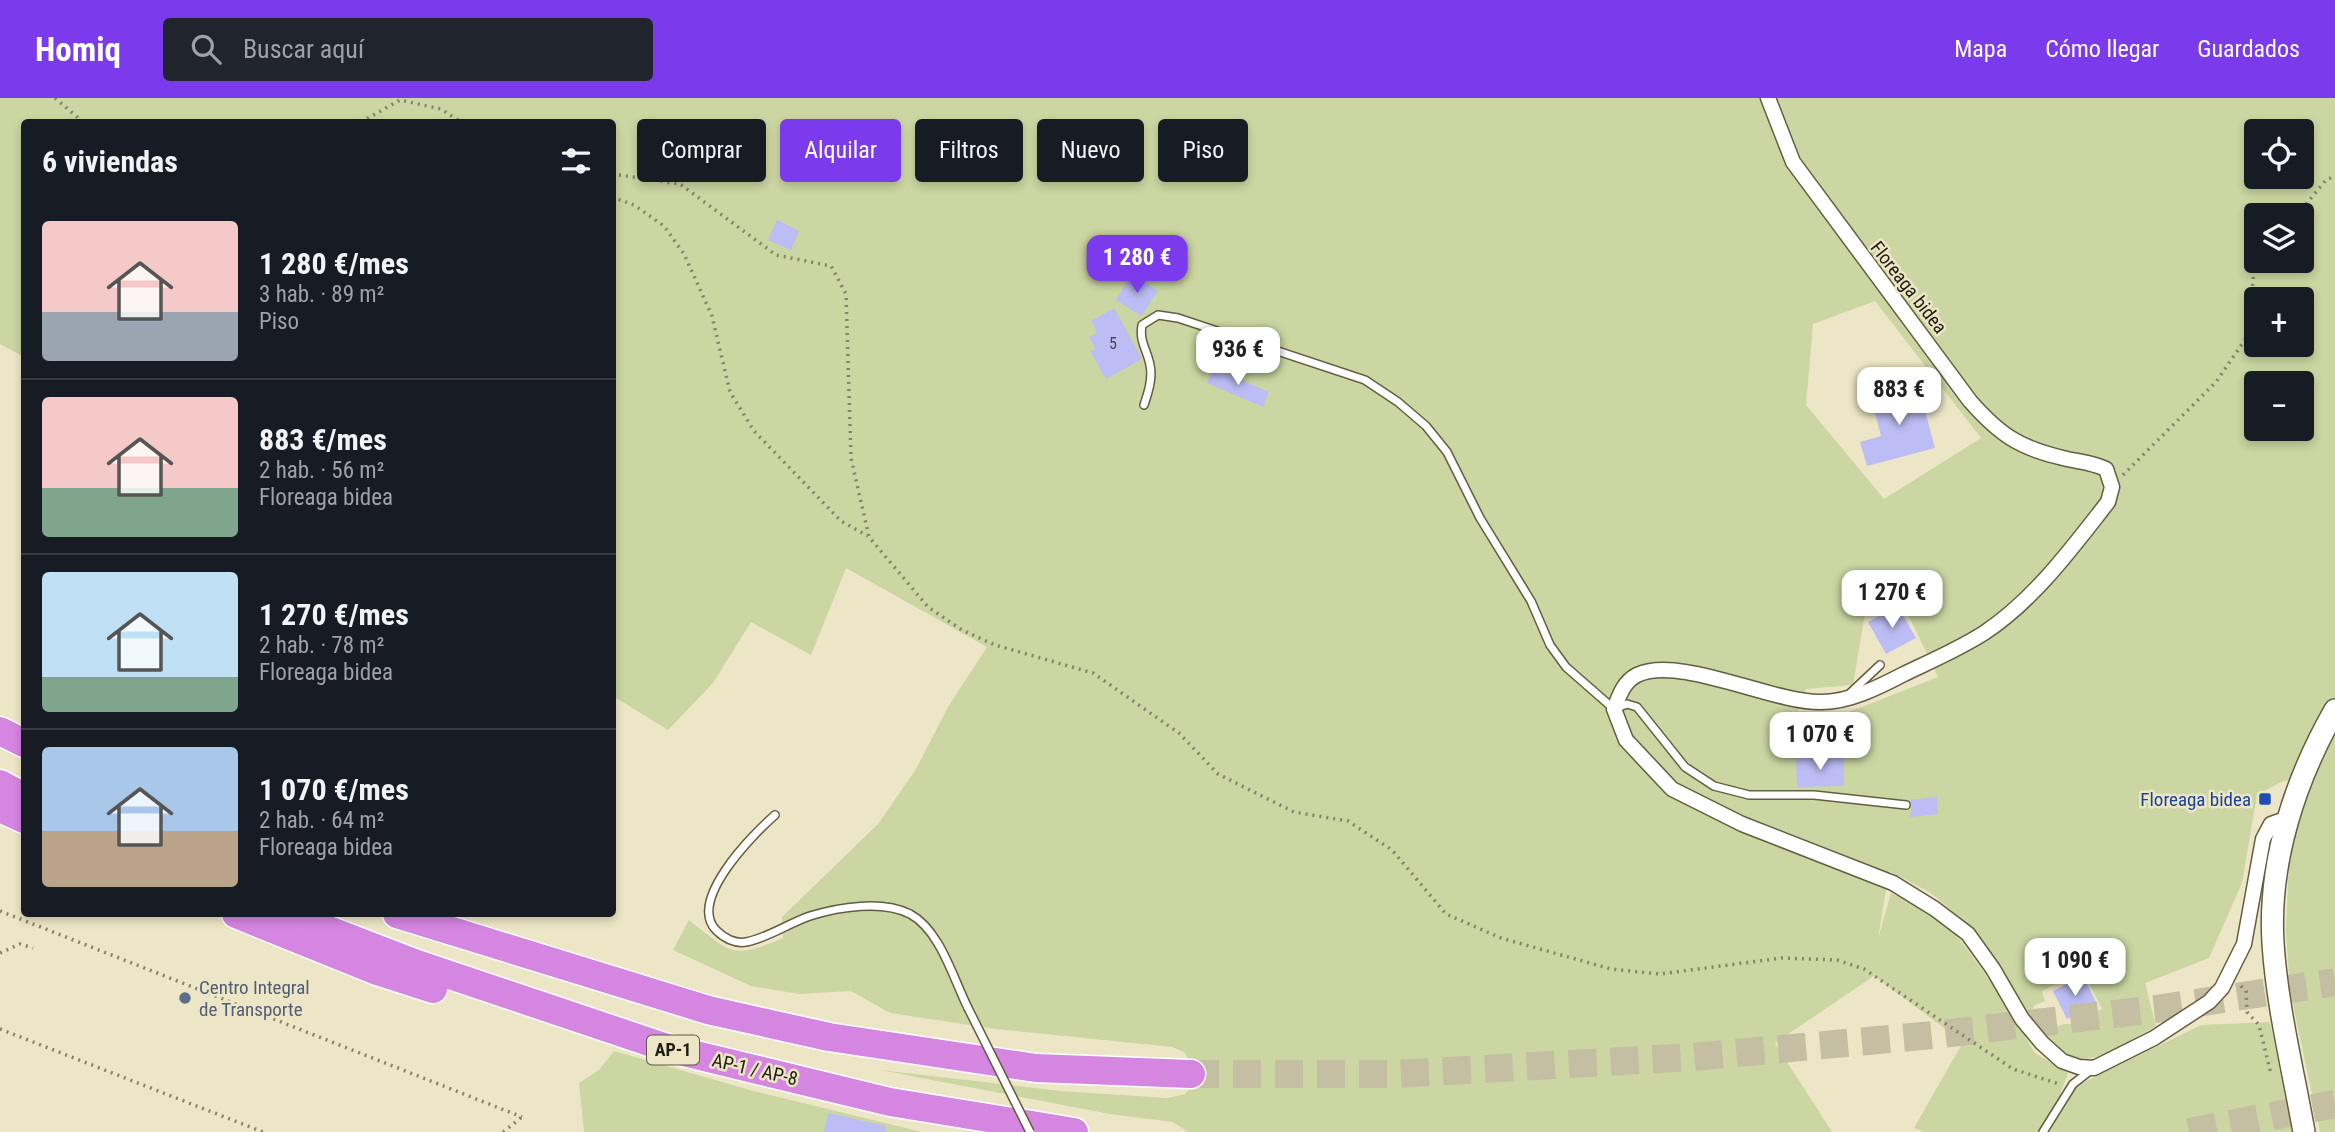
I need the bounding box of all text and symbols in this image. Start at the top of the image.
search box [163,18,653,81]
text: Homiq [35,30,121,69]
icon: search [187,30,225,68]
text: Buscar aquí [243,34,364,64]
text: Mapa [1954,35,2007,63]
text: Cómo llegar [2045,35,2159,63]
text: Guardados [2197,35,2300,63]
chip: Comprar [637,119,766,182]
chip: Alquilar [780,119,901,182]
chip: Filtros [915,119,1023,182]
chip: Nuevo [1037,119,1144,182]
chip: Piso [1158,119,1248,182]
map controls [2244,119,2314,441]
button: locate [2244,119,2314,189]
icon: filters [557,142,595,180]
text: 6 viviendas [42,144,178,179]
button: layers [2244,203,2314,273]
pin: 1 280 € [1072,236,1202,295]
street label: Floreaga bidea [1865,237,1952,338]
text: 1 280 € [1103,244,1171,271]
text: 1 280 €/mes [259,246,409,281]
icon: home [98,249,182,333]
text: 3 hab. · 89 m² [259,281,384,308]
button: + [2244,287,2314,357]
text: Piso [259,308,299,335]
pin: 936 € [1189,328,1287,387]
house number: 5 [1109,334,1117,353]
text: 936 € [1212,336,1264,363]
pin: 883 € [1850,368,1948,427]
button: − [2244,371,2314,441]
text: 883 € [1873,376,1925,403]
text: 883 €/mes [259,422,387,457]
icon: home [98,425,182,509]
text: 2 hab. · 56 m² [259,457,384,484]
text: Floreaga bidea [259,484,393,511]
pin: 1 270 € [1827,570,1957,630]
text: 1 270 € [1858,579,1926,606]
text: 1 270 €/mes [259,597,409,632]
icon: home [98,600,182,684]
text: 2 hab. · 78 m² [259,632,384,659]
text: Floreaga bidea [259,659,393,686]
pin: 1 070 € [1755,712,1885,772]
text: 1 070 € [1786,721,1854,748]
text: 1 070 €/mes [259,772,409,807]
icon: home [98,775,182,859]
place label: Floreaga bidea [2140,788,2251,811]
marker: Floreaga bidea [2257,791,2273,807]
text: 2 hab. · 64 m² [259,807,384,834]
text: Floreaga bidea [259,834,393,861]
pin: 1 090 € [2010,939,2140,998]
text: 1 090 € [2041,947,2109,974]
place label: Centro Integral de Transporte [199,976,310,1021]
marker: Centro Integral de Transporte [177,990,193,1006]
road number: AP-1 [647,1035,699,1065]
street label: AP-1 / AP-8 [710,1049,800,1090]

